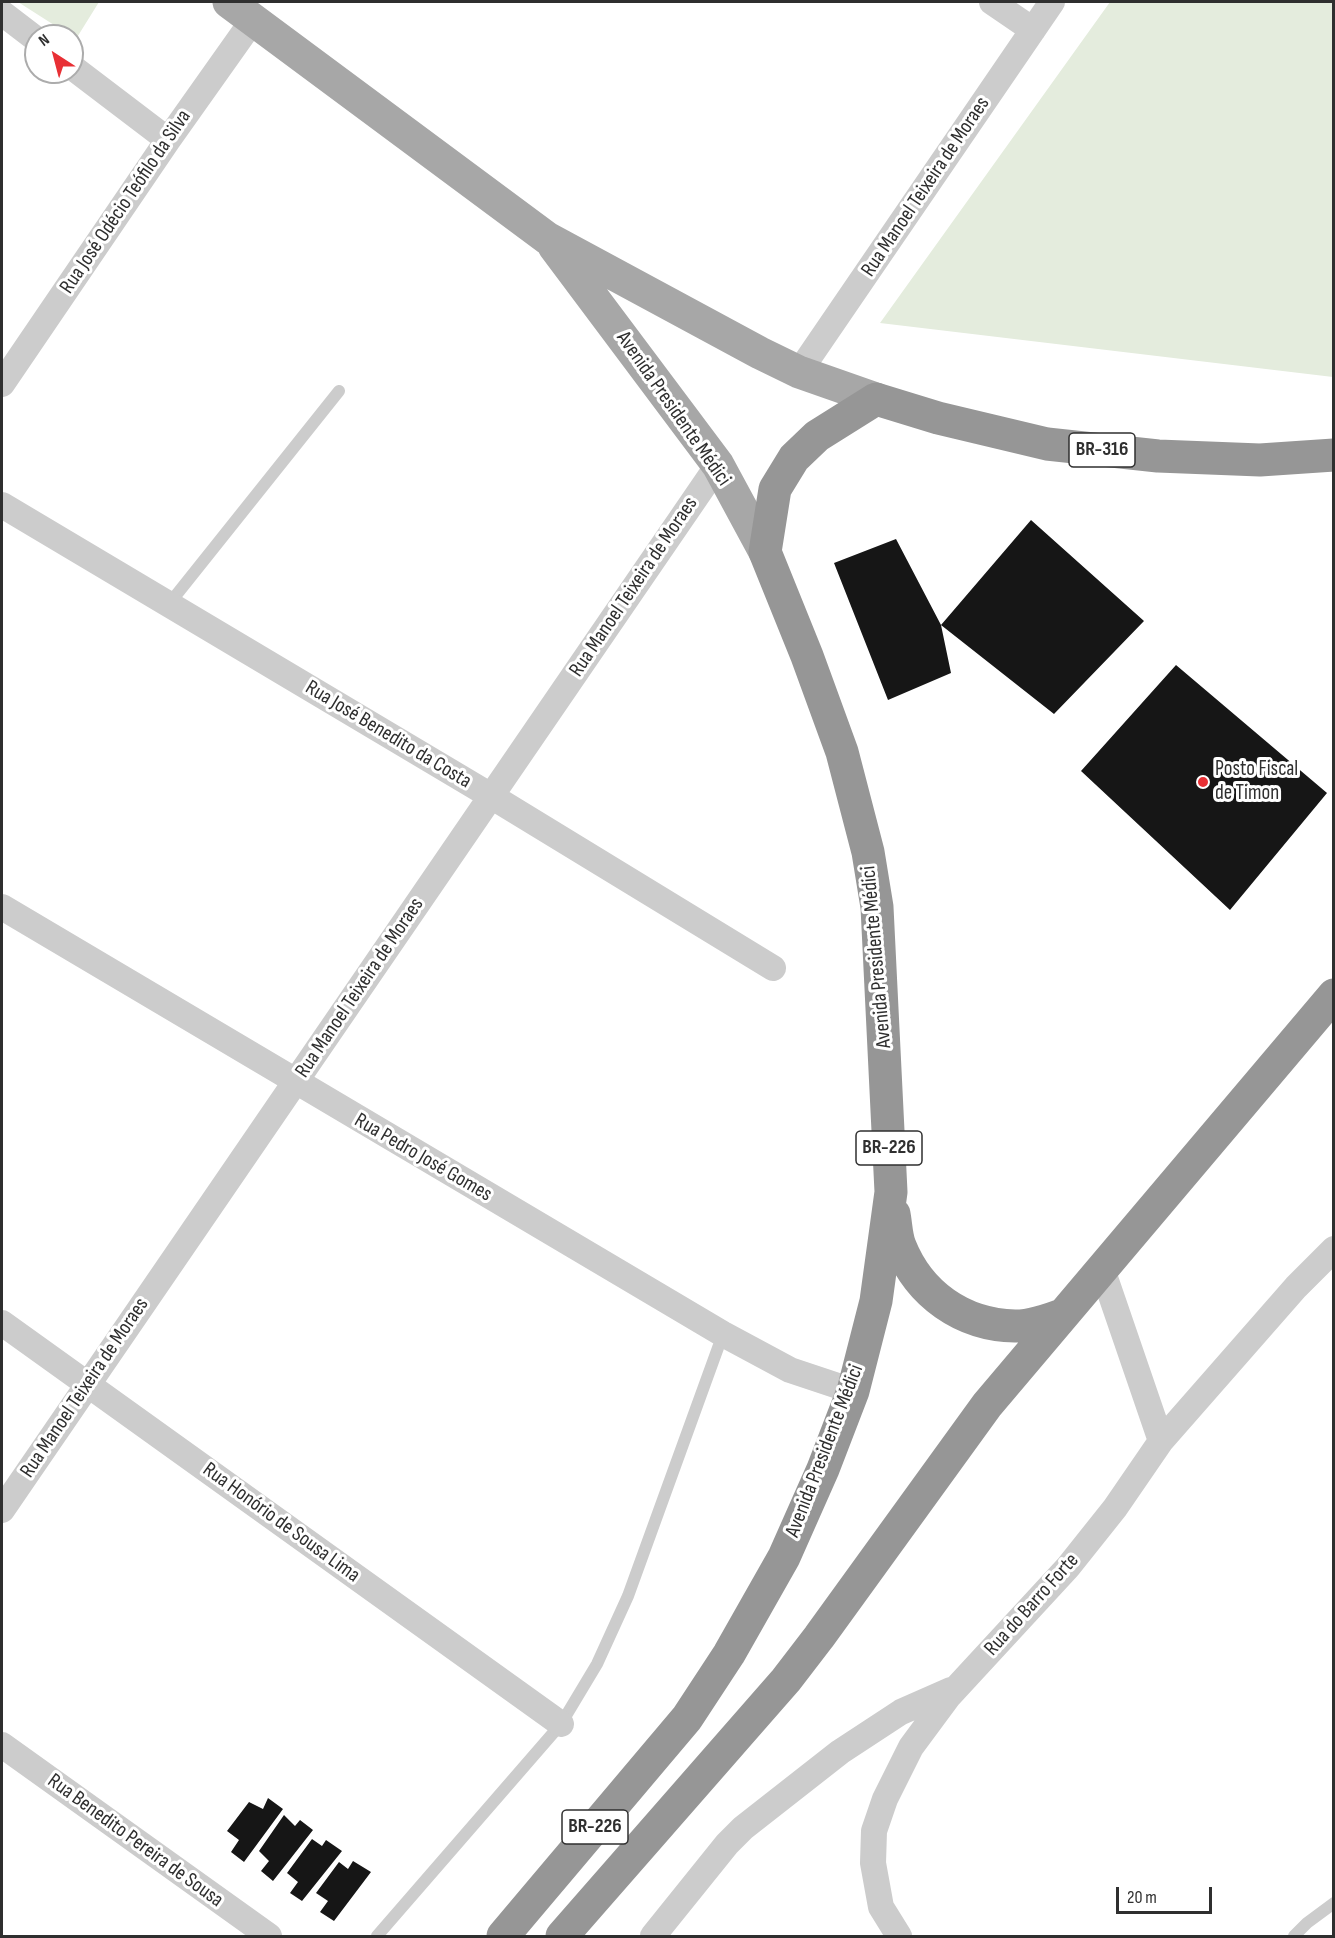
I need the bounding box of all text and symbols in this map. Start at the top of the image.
north arrow [24,24,84,84]
text: N [35,30,53,51]
street label: Rua Manoel Teixeira de Moraes [856,92,996,282]
street label: Rua José Odécio Teófilo da Silva [55,105,197,299]
street label: Avenida Presidente Médici [610,327,736,491]
road number: BR-316 [1069,433,1135,467]
street label: Rua Manoel Teixeira de Moraes [564,492,704,682]
street label: Rua José Benedito da Costa [300,675,476,795]
place label: Posto Fiscal de Timon [1215,757,1298,807]
marker: Posto Fiscal de Timon [1196,775,1210,789]
street label: Avenida Presidente Médici [856,865,898,1049]
street label: Rua Manoel Teixeira de Moraes [290,893,430,1083]
street label: Rua Pedro José Gomes [350,1108,496,1208]
road number: BR-226 [856,1131,922,1165]
street label: Rua Manoel Teixeira de Moraes [15,1293,155,1483]
street label: Avenida Presidente Médici [780,1361,870,1541]
street label: Rua Honório de Sousa Lima [197,1458,365,1588]
street label: Rua do Barro Forte [979,1549,1085,1661]
street label: Rua Benedito Pereira de Sousa [42,1769,228,1913]
road number: BR-226 [562,1810,628,1844]
scale bar [1119,1875,1215,1913]
text: 20 m [1127,1887,1157,1908]

